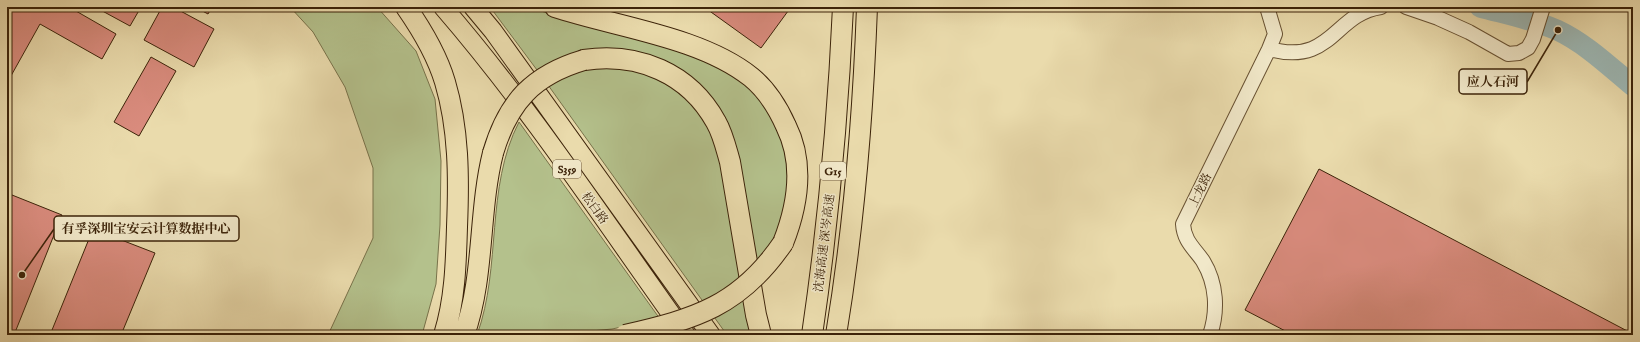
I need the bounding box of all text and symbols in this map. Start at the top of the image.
callout: 应人石河 [1459,69,1527,94]
text: 应人石河 [1467,74,1519,91]
road number: S359 [553,160,581,178]
road number: G15 [820,162,846,180]
street label: 上龙路 [1186,171,1215,210]
street label: 松白路 [578,189,611,227]
street label: 沈海高速 深岑高速 [811,193,838,293]
callout: 有孚深圳宝安云计算数据中心 [54,216,239,241]
text: 有孚深圳宝安云计算数据中心 [61,221,231,238]

